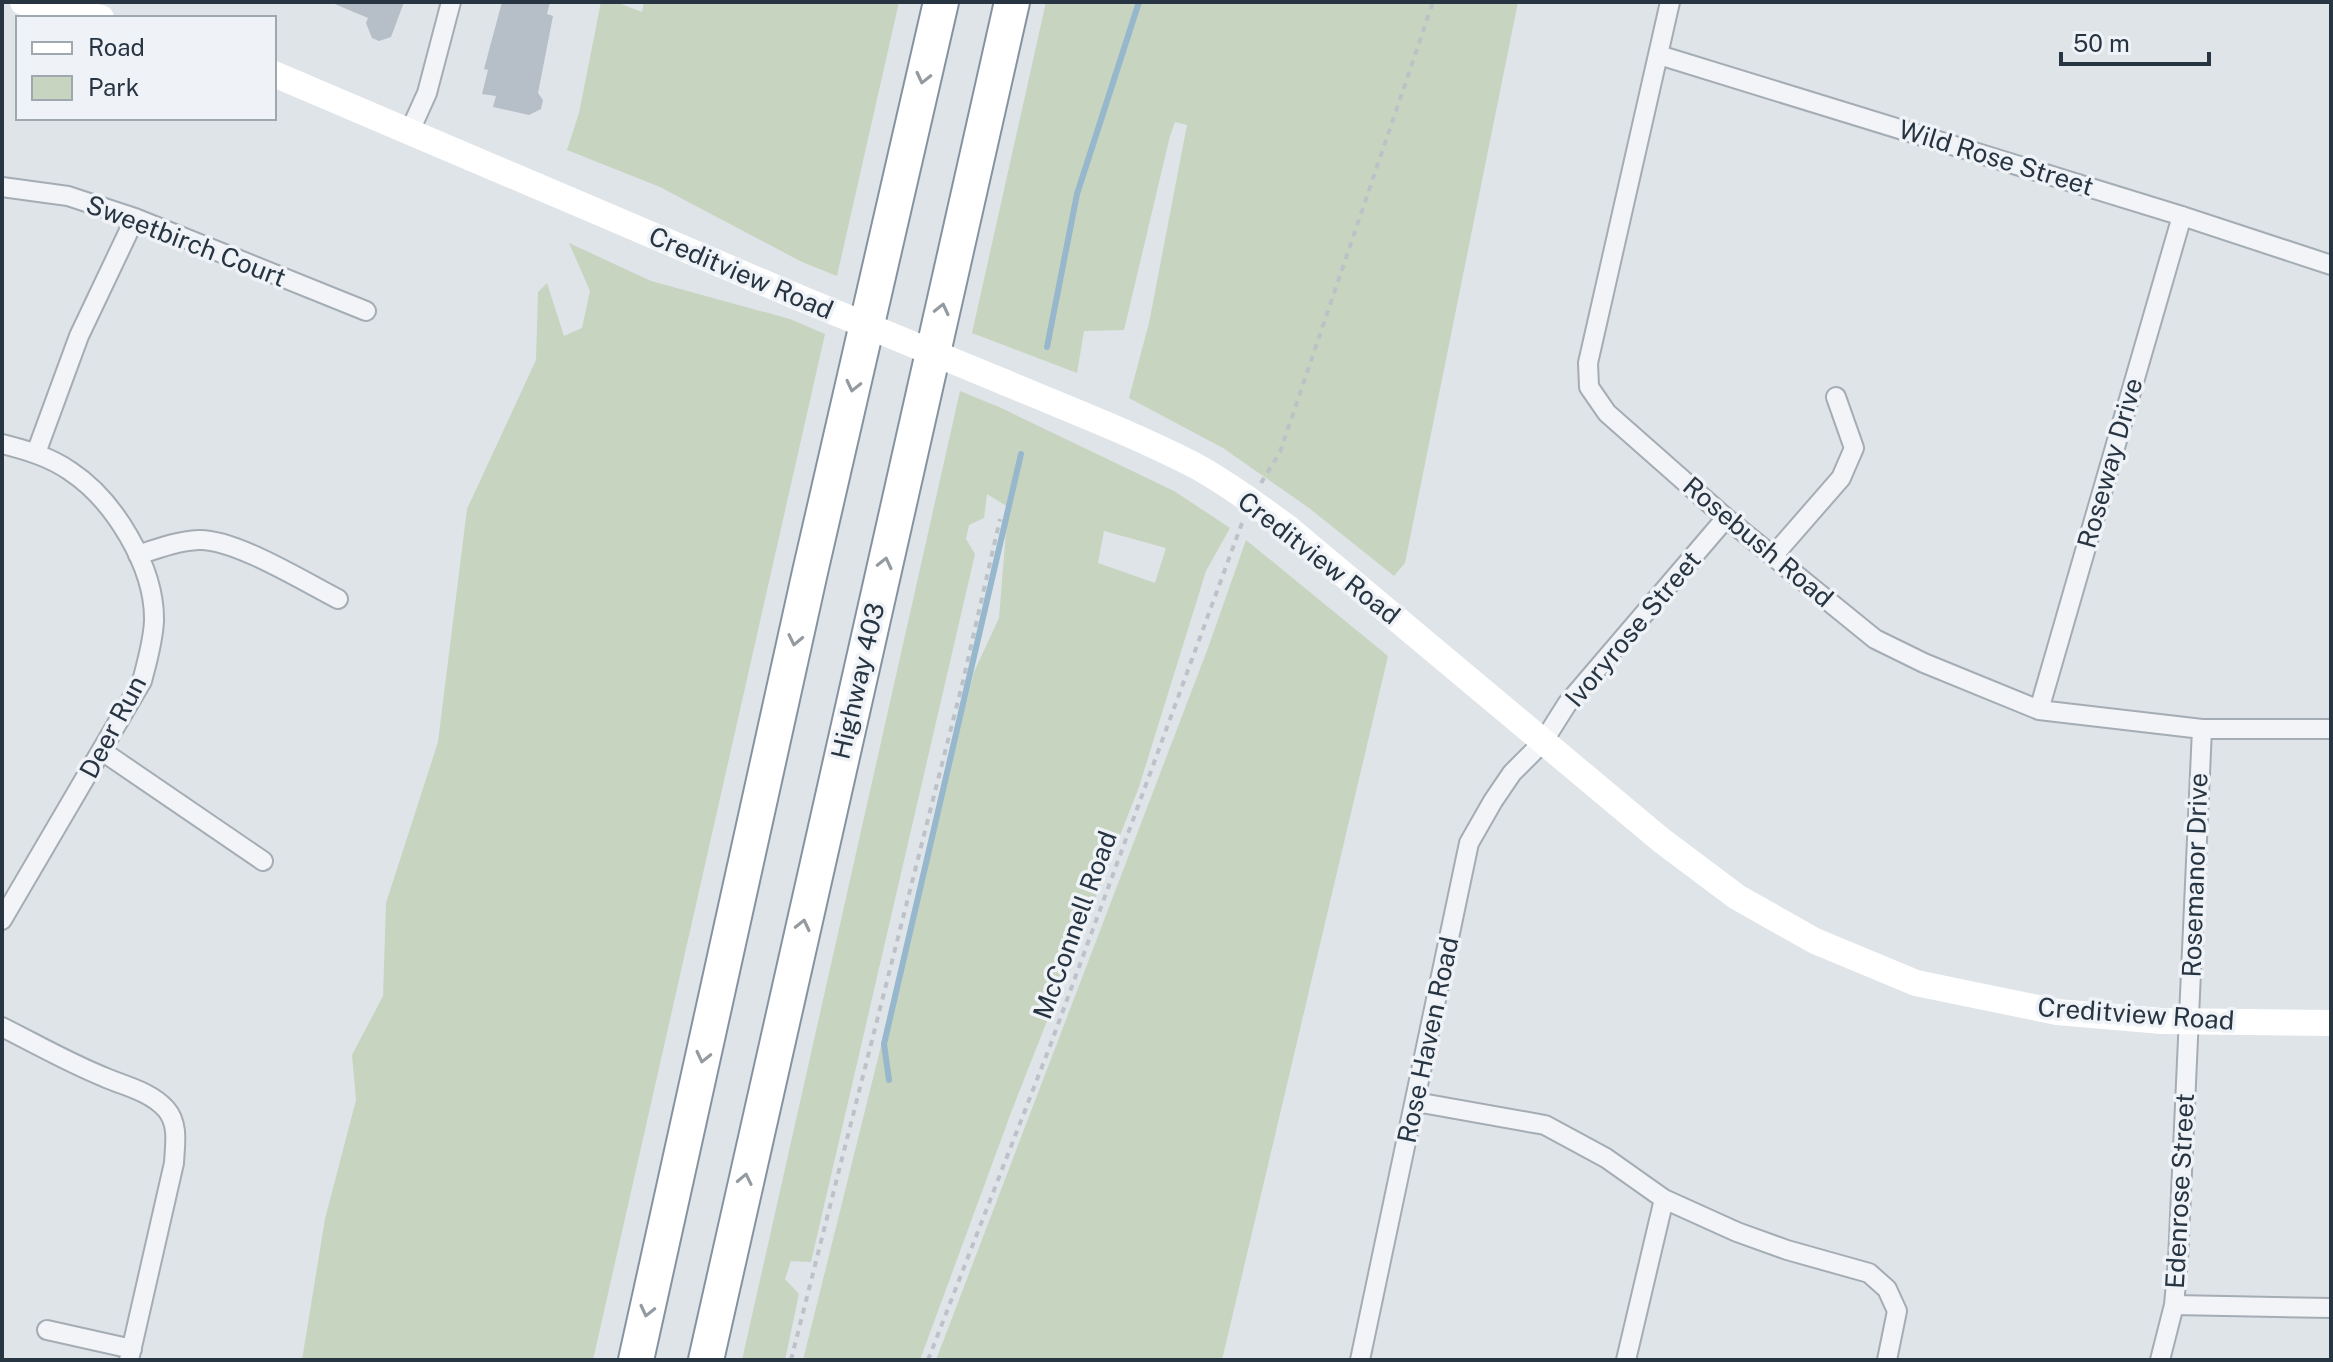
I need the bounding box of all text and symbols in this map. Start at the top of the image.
legend [16,16,276,120]
scale bar [2061,16,2209,66]
text: 50 m [2073,29,2130,57]
text: Road [88,33,145,61]
one-way arrow [915,71,932,84]
text: Park [88,73,139,101]
street label: Wild Rose Street [1895,113,2097,202]
street label: Sweetbirch Court [82,188,291,293]
street label: Creditview Road [644,220,838,325]
one-way arrow [933,303,950,316]
street label: Roseway Drive [2070,374,2149,552]
one-way arrow [845,379,862,392]
street label: Rosebush Road [1677,470,1840,613]
street label: Creditview Road [1232,485,1406,630]
street label: Ivoryrose Street [1558,544,1707,713]
one-way arrow [876,556,893,570]
street label: Highway 403 [824,600,891,762]
one-way arrow [787,632,804,646]
street label: Deer Run [73,670,152,783]
street label: Rosemanor Drive [2175,772,2214,978]
street label: McConnell Road [1026,827,1123,1023]
one-way arrow [794,919,811,933]
street label: Rose Haven Road [1391,934,1465,1146]
street label: Creditview Road [2037,991,2235,1036]
one-way arrow [695,1049,712,1063]
street label: Edenrose Street [2159,1092,2200,1290]
one-way arrow [736,1173,753,1186]
one-way arrow [639,1303,656,1317]

